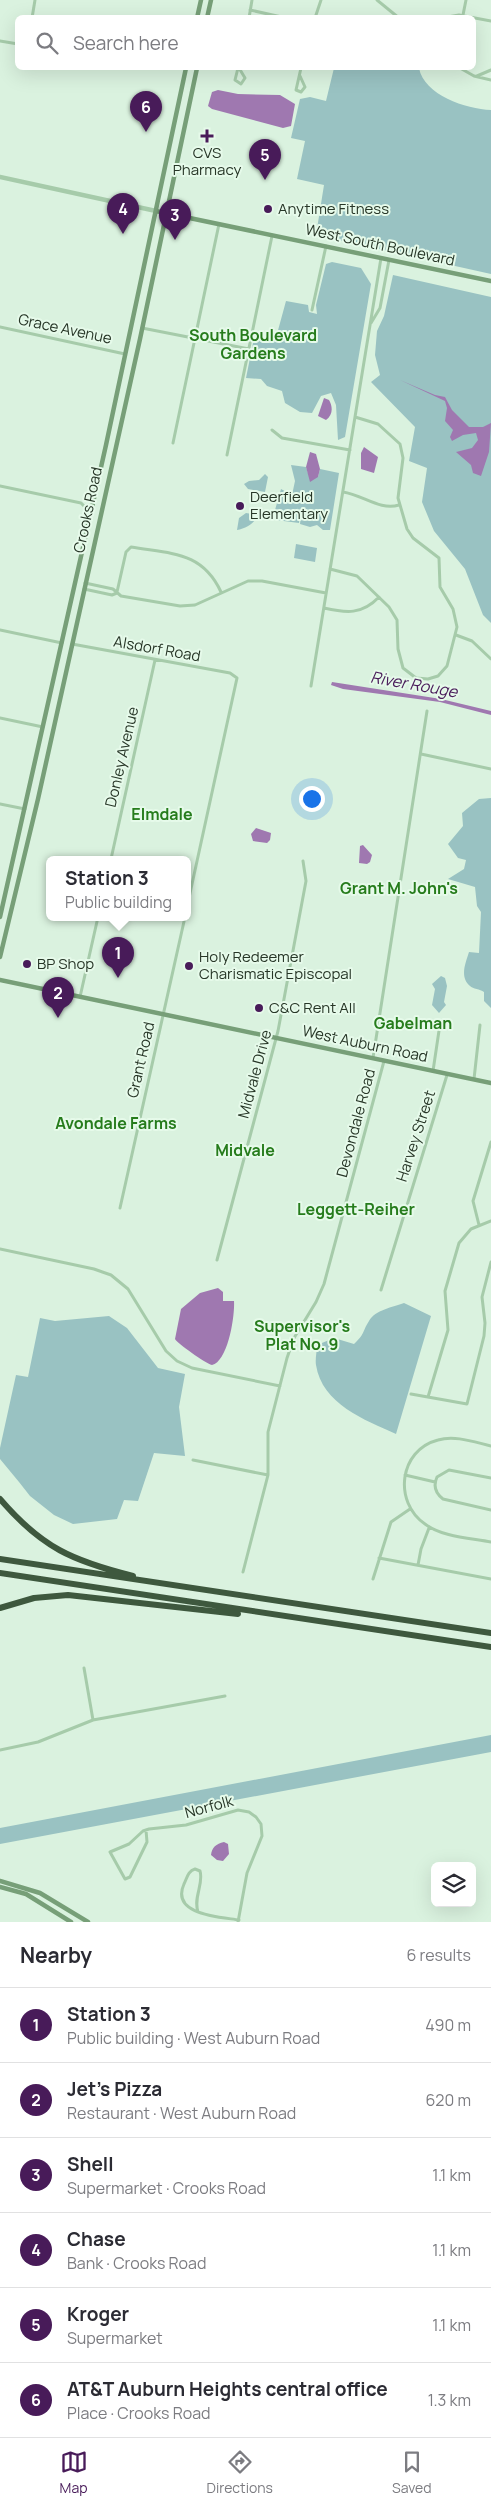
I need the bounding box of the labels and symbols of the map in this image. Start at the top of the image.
pin: 6 [130,91,162,132]
marker: CVS Pharmacy [201,130,213,142]
pin: 5 [249,139,281,180]
place label: CVS Pharmacy [173,142,241,180]
pin: 4 [107,193,139,234]
place label: Anytime Fitness [278,198,389,219]
pin: 3 [159,199,191,240]
marker: Anytime Fitness [262,203,274,215]
street label: West South Boulevard [303,218,457,271]
street label: Grace Avenue [16,308,114,349]
district label: South Boulevard Gardens [189,324,317,364]
street label: Crooks Road [68,465,107,555]
place label: Deerfield Elementary [250,486,328,524]
marker: Deerfield Elementary [234,500,246,512]
street label: Alsdorf Road [112,631,202,666]
water label: River Rouge [369,666,461,703]
street label: Donley Avenue [100,704,143,809]
your location [299,786,325,812]
district label: Elmdale [131,803,193,825]
district label: Grant M. John's [340,877,458,899]
pin: 1 [102,937,134,978]
place label: Holy Redeemer Charismatic Episcopal [199,946,352,984]
place label: BP Shop [37,953,94,974]
marker: BP Shop [21,958,33,970]
marker: Holy Redeemer Charismatic Episcopal [183,960,195,972]
pin: 2 [42,977,74,1018]
place label: C&C Rent All [269,997,356,1018]
marker: C&C Rent All [253,1002,265,1014]
district label: Gabelman [374,1012,452,1034]
street label: Grant Road [122,1020,159,1100]
street label: West Auburn Road [300,1020,430,1067]
street label: Midvale Drive [233,1027,276,1120]
street label: Devondale Road [331,1066,380,1180]
street label: Harvey Street [391,1087,440,1184]
district label: Avondale Farms [55,1112,177,1134]
district label: Midvale [215,1139,275,1161]
district label: Leggett-Reiher [297,1198,415,1220]
district label: Supervisor's Plat No. 9 [254,1315,350,1355]
street label: Norfolk [182,1790,236,1823]

